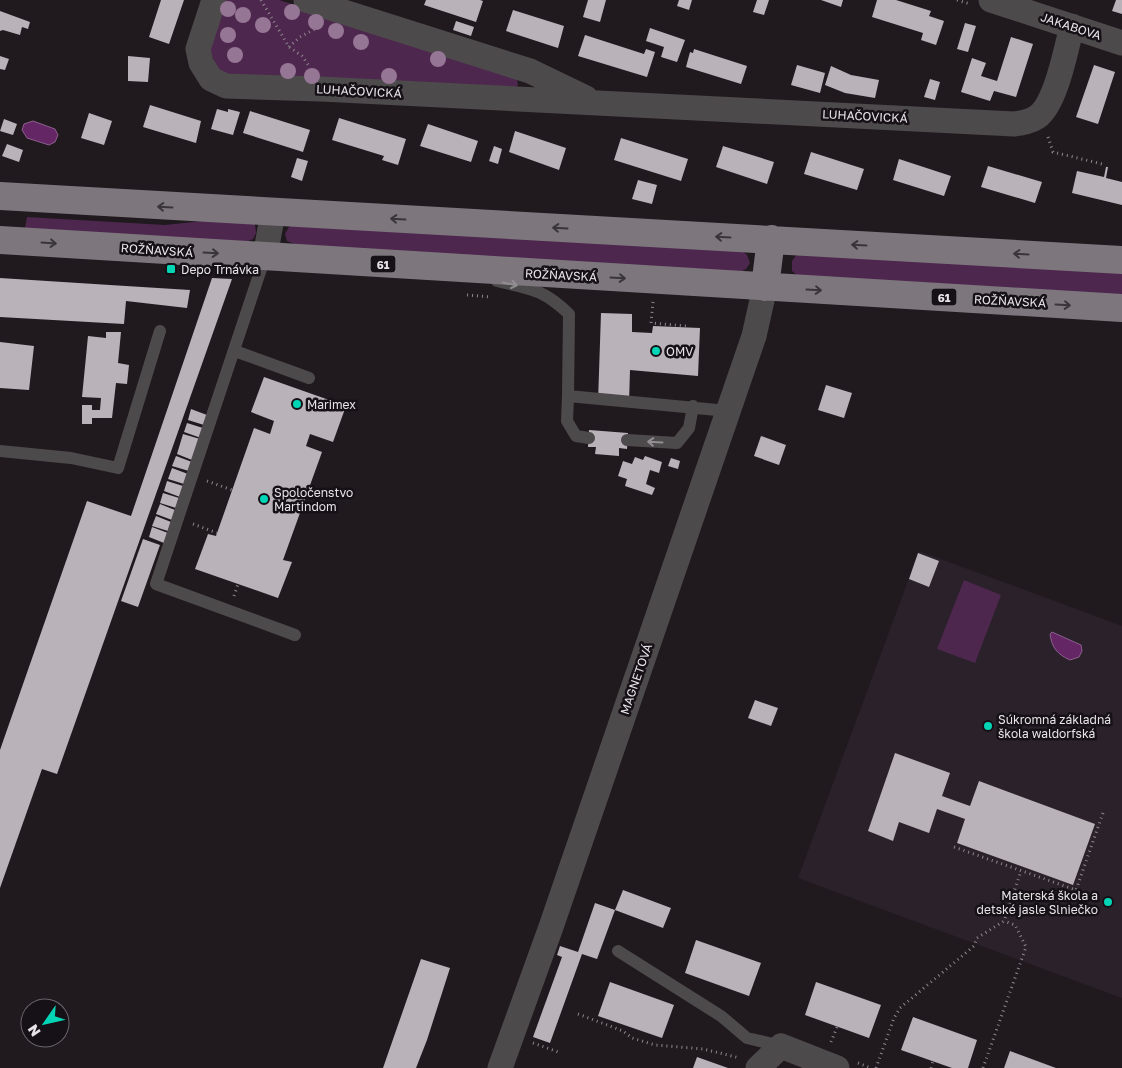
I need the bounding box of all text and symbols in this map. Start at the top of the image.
street label: JAKABOVA [1039,9,1103,43]
street label: LUHAČOVICKÁ [316,81,402,101]
street label: LUHAČOVICKÁ [822,106,908,126]
one-way arrow [157,202,173,211]
one-way arrow [390,215,406,224]
one-way arrow [553,224,569,233]
one-way arrow [715,232,731,241]
one-way arrow [40,239,56,248]
street label: ROŽŇAVSKÁ [120,240,194,260]
one-way arrow [851,240,867,249]
one-way arrow [203,249,219,258]
one-way arrow [1013,250,1029,259]
road number: 61 [370,255,396,272]
place label: Depo Trnávka [181,262,259,277]
marker: Depo Trnávka [165,263,177,275]
street label: ROŽŇAVSKÁ [525,266,597,284]
one-way arrow [609,273,625,283]
one-way arrow [502,280,518,289]
one-way arrow [806,285,822,294]
road number: 61 [932,288,956,306]
street label: ROŽŇAVSKÁ [974,292,1046,310]
one-way arrow [1055,300,1071,309]
place label: OMV [666,344,693,359]
marker: OMV [650,345,662,357]
place label: Marimex [307,397,356,412]
marker: Marimex [291,398,303,410]
one-way arrow [648,438,664,447]
place label: Spoločenstvo Martindom [274,485,353,514]
marker: Spoločenstvo Martindom [258,493,270,505]
street label: MAGNETOVÁ [617,642,655,716]
place label: Súkromná základná škola waldorfská [998,712,1111,741]
marker: Súkromná základná škola waldorfská [982,720,994,732]
place label: Materská škola a detské jasle Slniečko [977,888,1098,917]
marker: Materská škola a detské jasle Slniečko [1102,896,1114,908]
north arrow [20,998,70,1048]
text: N [24,1021,44,1040]

